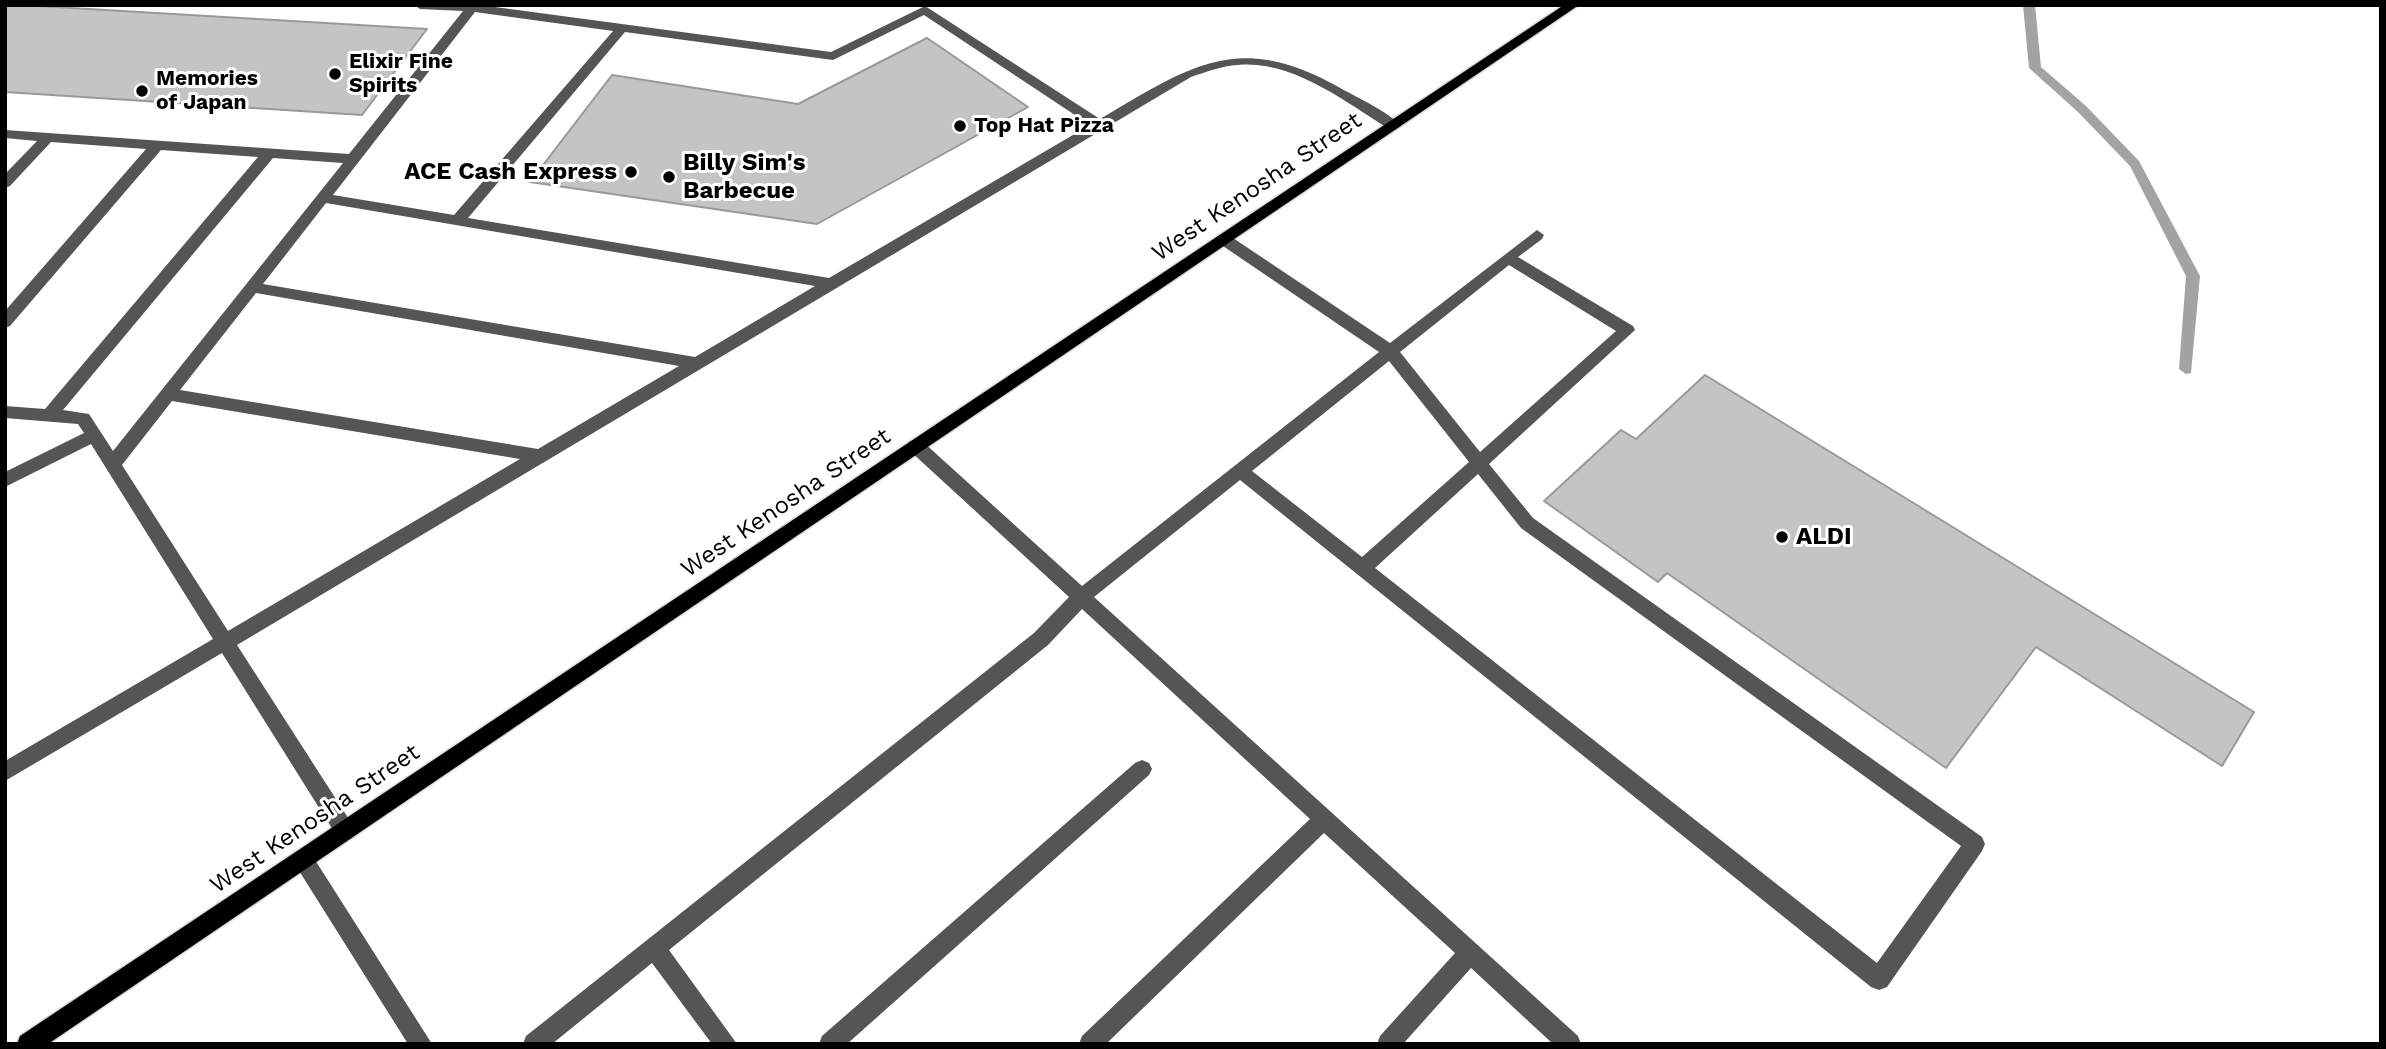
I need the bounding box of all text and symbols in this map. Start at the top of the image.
place label: Elixir Fine Spirits [349,49,453,99]
place label: Memories of Japan [156,66,258,116]
marker: Elixir Fine Spirits [327,66,343,82]
marker: Memories of Japan [134,83,150,99]
street label: West Kenosha Street [1147,106,1367,268]
place label: Top Hat Pizza [974,113,1114,139]
marker: Top Hat Pizza [952,118,968,134]
place label: Billy Sim's Barbecue [683,149,806,205]
place label: ACE Cash Express [404,158,617,186]
marker: ACE Cash Express [623,164,639,180]
marker: Billy Sim's Barbecue [661,169,677,185]
street label: West Kenosha Street [676,422,896,584]
place label: ALDI [1796,523,1852,551]
marker: ALDI [1774,529,1790,545]
street label: West Kenosha Street [205,738,425,900]

